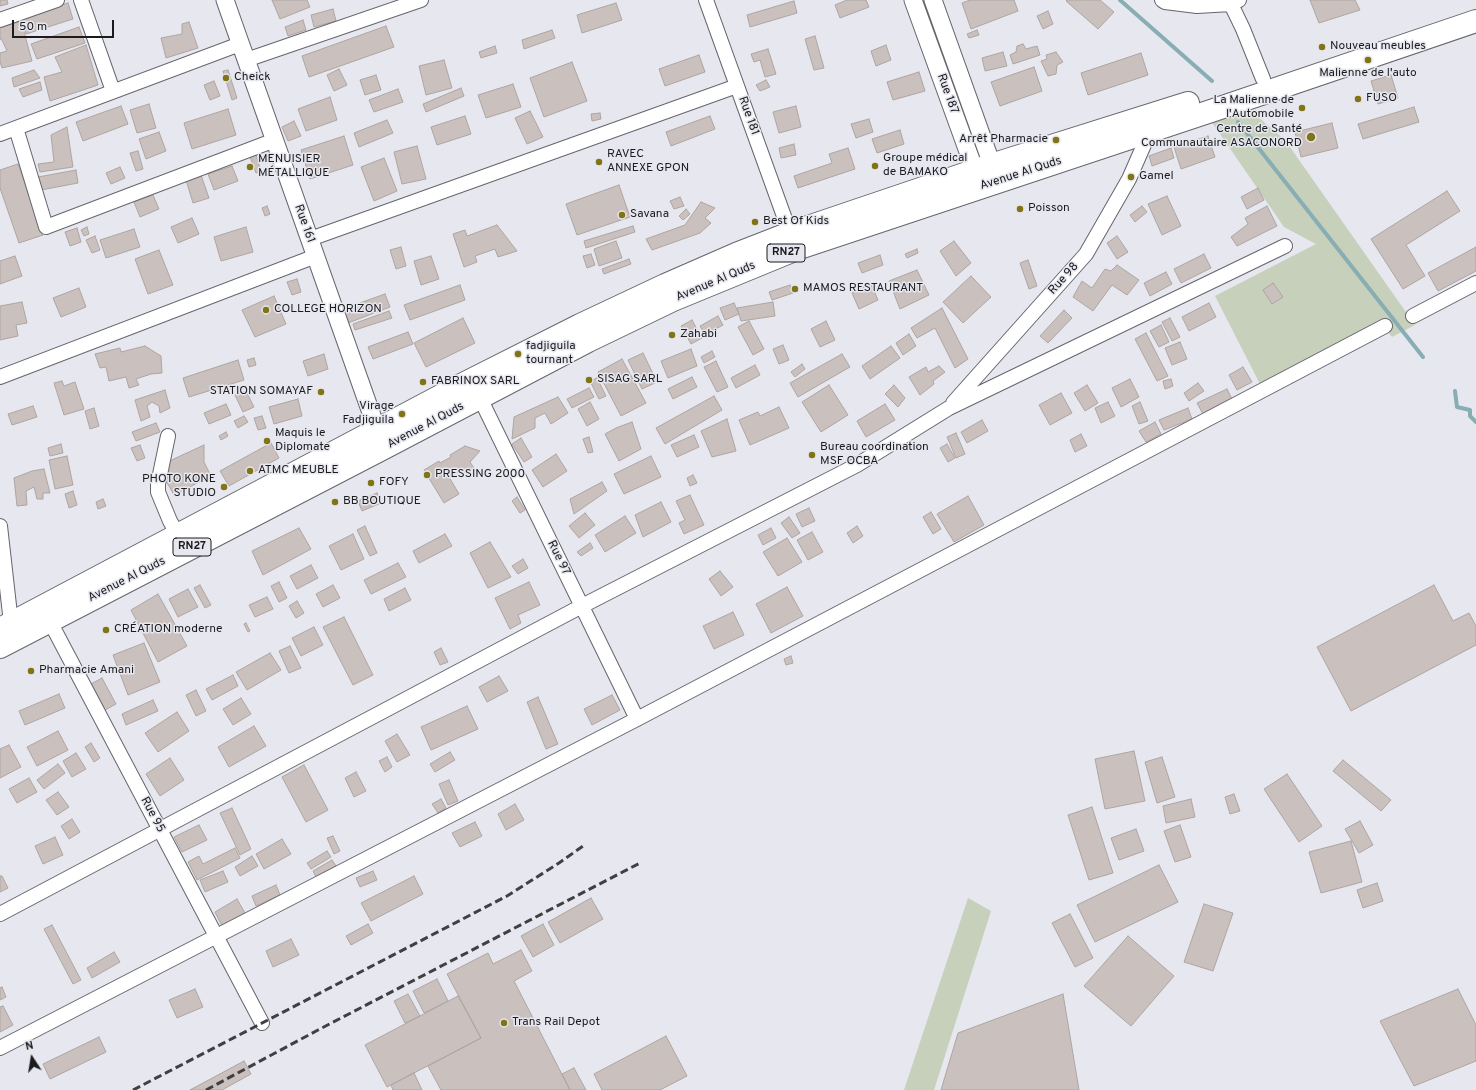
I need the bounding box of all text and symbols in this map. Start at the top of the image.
scale bar [14,12,116,38]
text: 50 m [19,19,47,35]
place label: Nouveau meubles [1330,40,1426,54]
marker: Nouveau meubles [1317,42,1327,52]
marker: Malienne de l'auto [1363,55,1373,65]
place label: Malienne de l'auto [1319,67,1417,81]
place label: Cheick [234,71,271,85]
street label: Rue 187 [933,72,961,116]
marker: Cheick [221,73,231,83]
place label: FUSO [1366,92,1397,106]
place label: La Malienne de l'Automobile [1213,94,1294,122]
marker: FUSO [1353,94,1363,104]
street label: Rue 181 [734,95,762,137]
marker: La Malienne de l'Automobile [1297,103,1307,113]
place label: Centre de Santé Communautaire ASACONORD [1141,123,1302,151]
marker: Centre de Santé Communautaire ASACONORD [1305,131,1317,143]
place label: Arrêt Pharmacie [959,133,1048,147]
marker: Arrêt Pharmacie [1051,135,1061,145]
place label: RAVEC ANNEXE GPON [607,148,689,176]
place label: Groupe médical de BAMAKO [883,152,967,180]
place label: MENUISIER MÉTALLIQUE [258,153,329,181]
street label: Avenue Al Quds [978,154,1064,194]
marker: RAVEC ANNEXE GPON [594,157,604,167]
marker: Groupe médical de BAMAKO [870,161,880,171]
marker: MENUISIER MÉTALLIQUE [245,162,255,172]
place label: Gamel [1139,170,1174,184]
marker: Gamel [1126,172,1136,182]
place label: Poisson [1028,202,1070,216]
street label: Rue 161 [290,203,318,245]
marker: Poisson [1015,204,1025,214]
place label: Savana [630,208,669,222]
marker: Savana [617,210,627,220]
place label: Best Of Kids [763,215,829,229]
marker: Best Of Kids [750,217,760,227]
road number: RN27 [767,244,805,262]
street label: Avenue Al Quds [674,259,758,305]
street label: Rue 98 [1046,260,1082,298]
place label: MAMOS RESTAURANT [803,282,923,296]
marker: MAMOS RESTAURANT [790,284,800,294]
place label: COLLEGE HORIZON [274,303,382,317]
marker: COLLEGE HORIZON [261,305,271,315]
place label: Zahabi [680,328,717,342]
marker: Zahabi [667,330,677,340]
place label: fadjiguila tournant [526,340,576,368]
marker: fadjiguila tournant [513,349,523,359]
place label: SISAG SARL [597,373,663,387]
place label: FABRINOX SARL [431,375,520,389]
marker: SISAG SARL [584,375,594,385]
marker: FABRINOX SARL [418,377,428,387]
place label: STATION SOMAYAF [210,385,313,399]
marker: STATION SOMAYAF [316,387,326,397]
place label: Virage Fadjiguila [343,400,394,428]
street label: Avenue Al Quds [385,400,467,452]
marker: Virage Fadjiguila [397,409,407,419]
place label: Maquis le Diplomate [275,427,330,455]
marker: Maquis le Diplomate [262,436,272,446]
place label: Bureau coordination MSF OCBA [820,441,929,469]
marker: Bureau coordination MSF OCBA [807,450,817,460]
place label: ATMC MEUBLE [258,464,339,478]
marker: ATMC MEUBLE [245,466,255,476]
place label: PRESSING 2000 [435,468,525,482]
marker: PRESSING 2000 [422,470,432,480]
place label: PHOTO KONE STUDIO [142,473,216,501]
place label: FOFY [379,476,409,490]
marker: FOFY [366,478,376,488]
marker: PHOTO KONE STUDIO [219,482,229,492]
place label: BB BOUTIQUE [343,495,421,509]
marker: BB BOUTIQUE [330,497,340,507]
road number: RN27 [173,538,211,556]
street label: Rue 97 [543,538,573,578]
street label: Avenue Al Quds [86,554,168,606]
place label: CRÉATION moderne [114,623,223,637]
marker: CRÉATION moderne [101,625,111,635]
place label: Pharmacie Amani [39,664,134,678]
marker: Pharmacie Amani [26,666,36,676]
street label: Rue 95 [137,795,167,835]
place label: Trans Rail Depot [512,1016,600,1030]
marker: Trans Rail Depot [499,1018,509,1028]
north arrow [12,1038,52,1078]
text: N [24,1039,35,1054]

